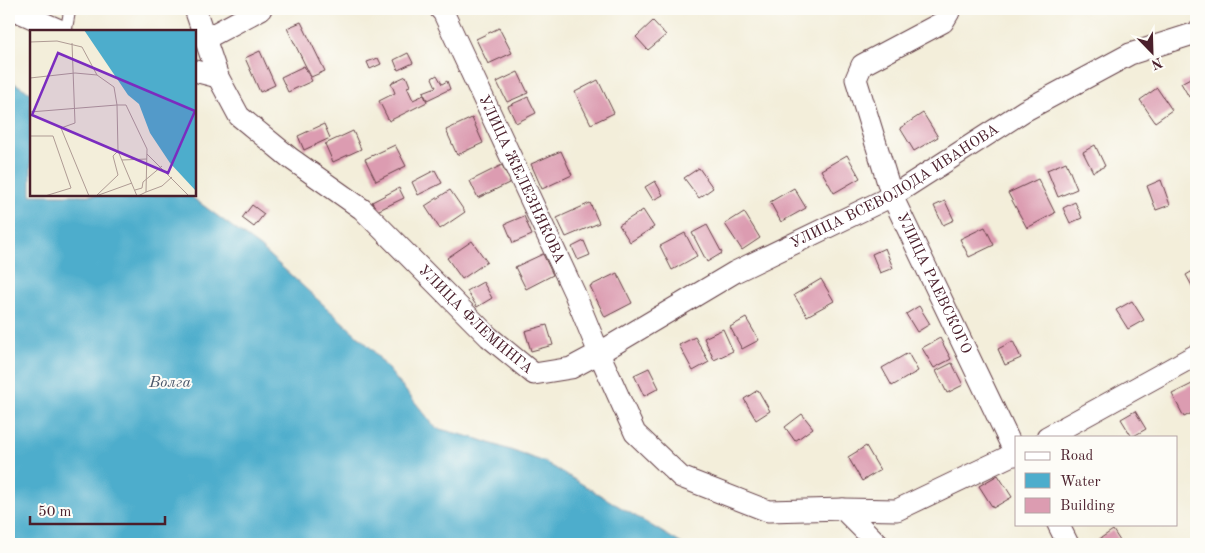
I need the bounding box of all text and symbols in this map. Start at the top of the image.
north arrow [1128,28,1178,78]
inset map [30,30,196,196]
text: N [1149,55,1164,72]
street label: УЛИЦА ЖЕЛЕЗНЯКОВА [476,93,567,266]
street label: УЛИЦА ВСЕВОЛОДА ИВАНОВА [788,121,1002,251]
street label: УЛИЦА РАЕВСКОГО [894,211,974,356]
street label: УЛИЦА ФЛЕМИНГА [415,263,536,377]
water label: Волга [148,375,191,391]
legend [1015,436,1178,526]
text: Road [1060,449,1094,464]
text: Water [1060,475,1101,490]
scale bar [30,493,165,525]
text: Building [1060,499,1115,514]
text: 50 m [38,505,72,520]

